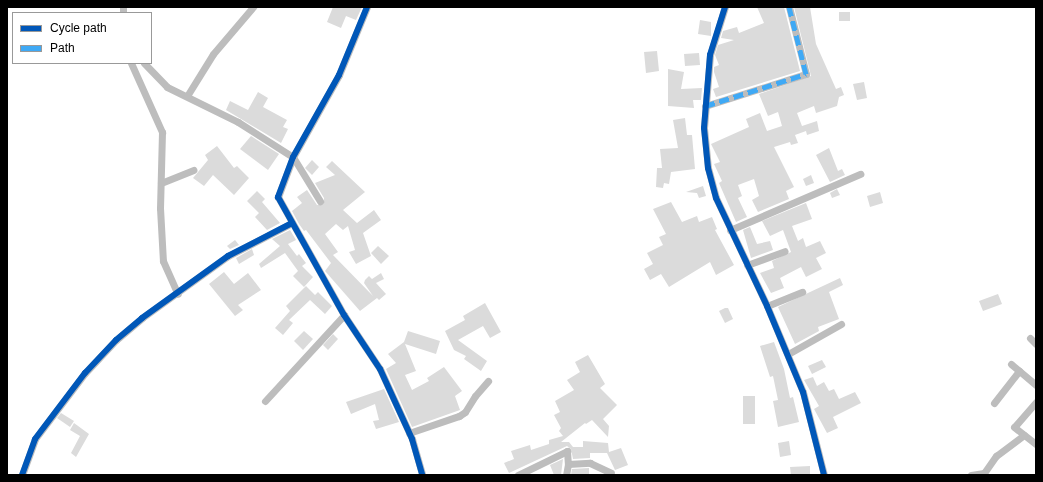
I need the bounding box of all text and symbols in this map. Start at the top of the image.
legend [12,12,152,64]
text: Cycle path [50,21,107,35]
text: Path [50,41,75,55]

